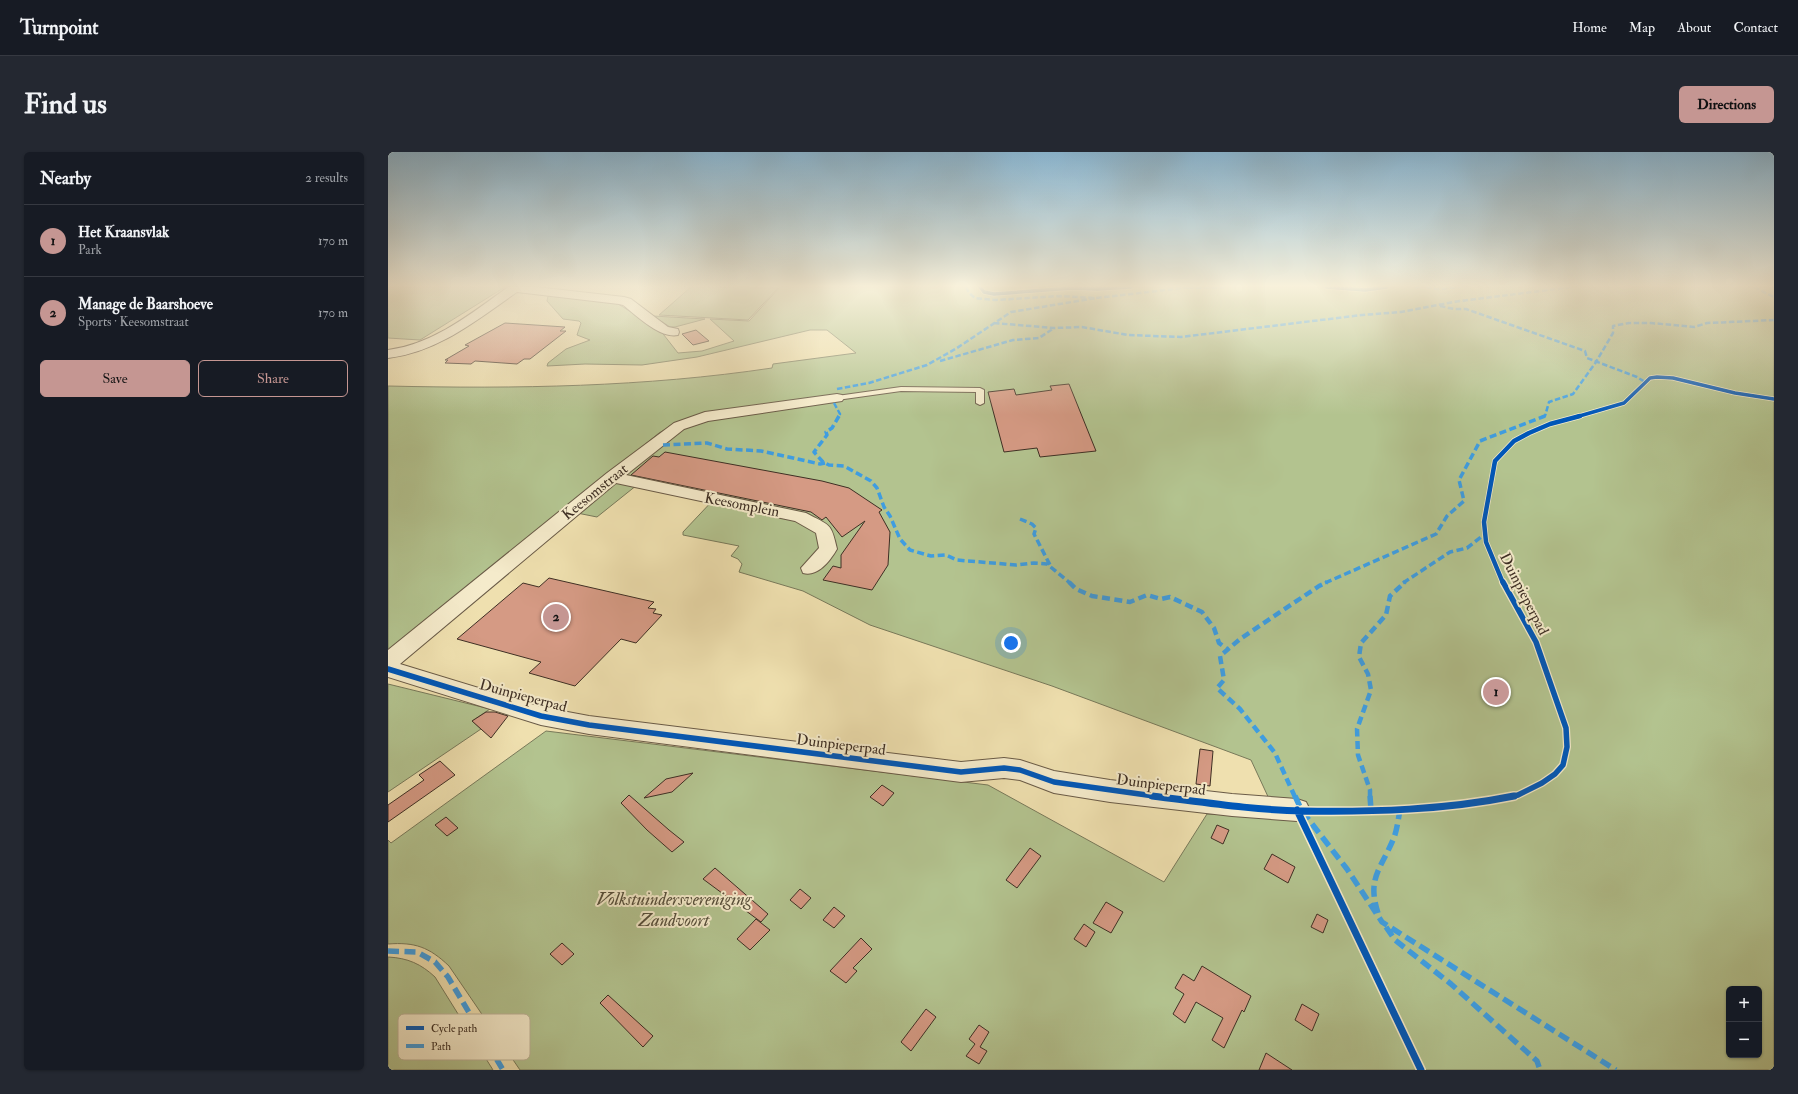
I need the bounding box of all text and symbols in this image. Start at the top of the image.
text: Turnpoint [20,16,98,40]
text: Home [1572,19,1607,36]
text: Map [1629,19,1655,36]
text: About [1677,19,1711,36]
text: Contact [1733,19,1778,36]
button: Directions [1679,86,1774,123]
text: Find us [24,87,107,122]
text: Nearby [40,168,91,189]
text: 2 results [305,170,348,186]
text: Het Kraansvlak [78,223,169,242]
text: 1 [51,233,55,249]
text: 170 m [318,233,348,249]
text: Park [78,242,102,258]
text: Manage de Baarshoeve [78,295,213,314]
text: 2 [50,305,56,321]
text: 170 m [318,305,348,321]
text: Sports · Keesomstraat [78,314,189,330]
button: Save [40,360,190,397]
button: Share [198,360,348,397]
street label: Keesomstraat [558,459,632,524]
street label: Keesomplein [703,488,781,523]
street label: Duinpieperpad [1494,550,1553,639]
pin: 2 [543,602,569,632]
your location [1001,633,1021,653]
street label: Duinpieperpad [477,675,569,718]
pin: 1 [1483,677,1509,707]
street label: Duinpieperpad [795,730,887,761]
street label: Duinpieperpad [1115,770,1207,801]
park label: Volkstuindersvereniging Zandvoort [597,888,753,932]
map controls [1726,986,1762,1058]
button: + [1726,986,1762,1022]
legend [398,1014,530,1060]
text: Cycle path [431,1022,477,1036]
button: − [1726,1022,1762,1058]
text: Path [431,1040,451,1053]

